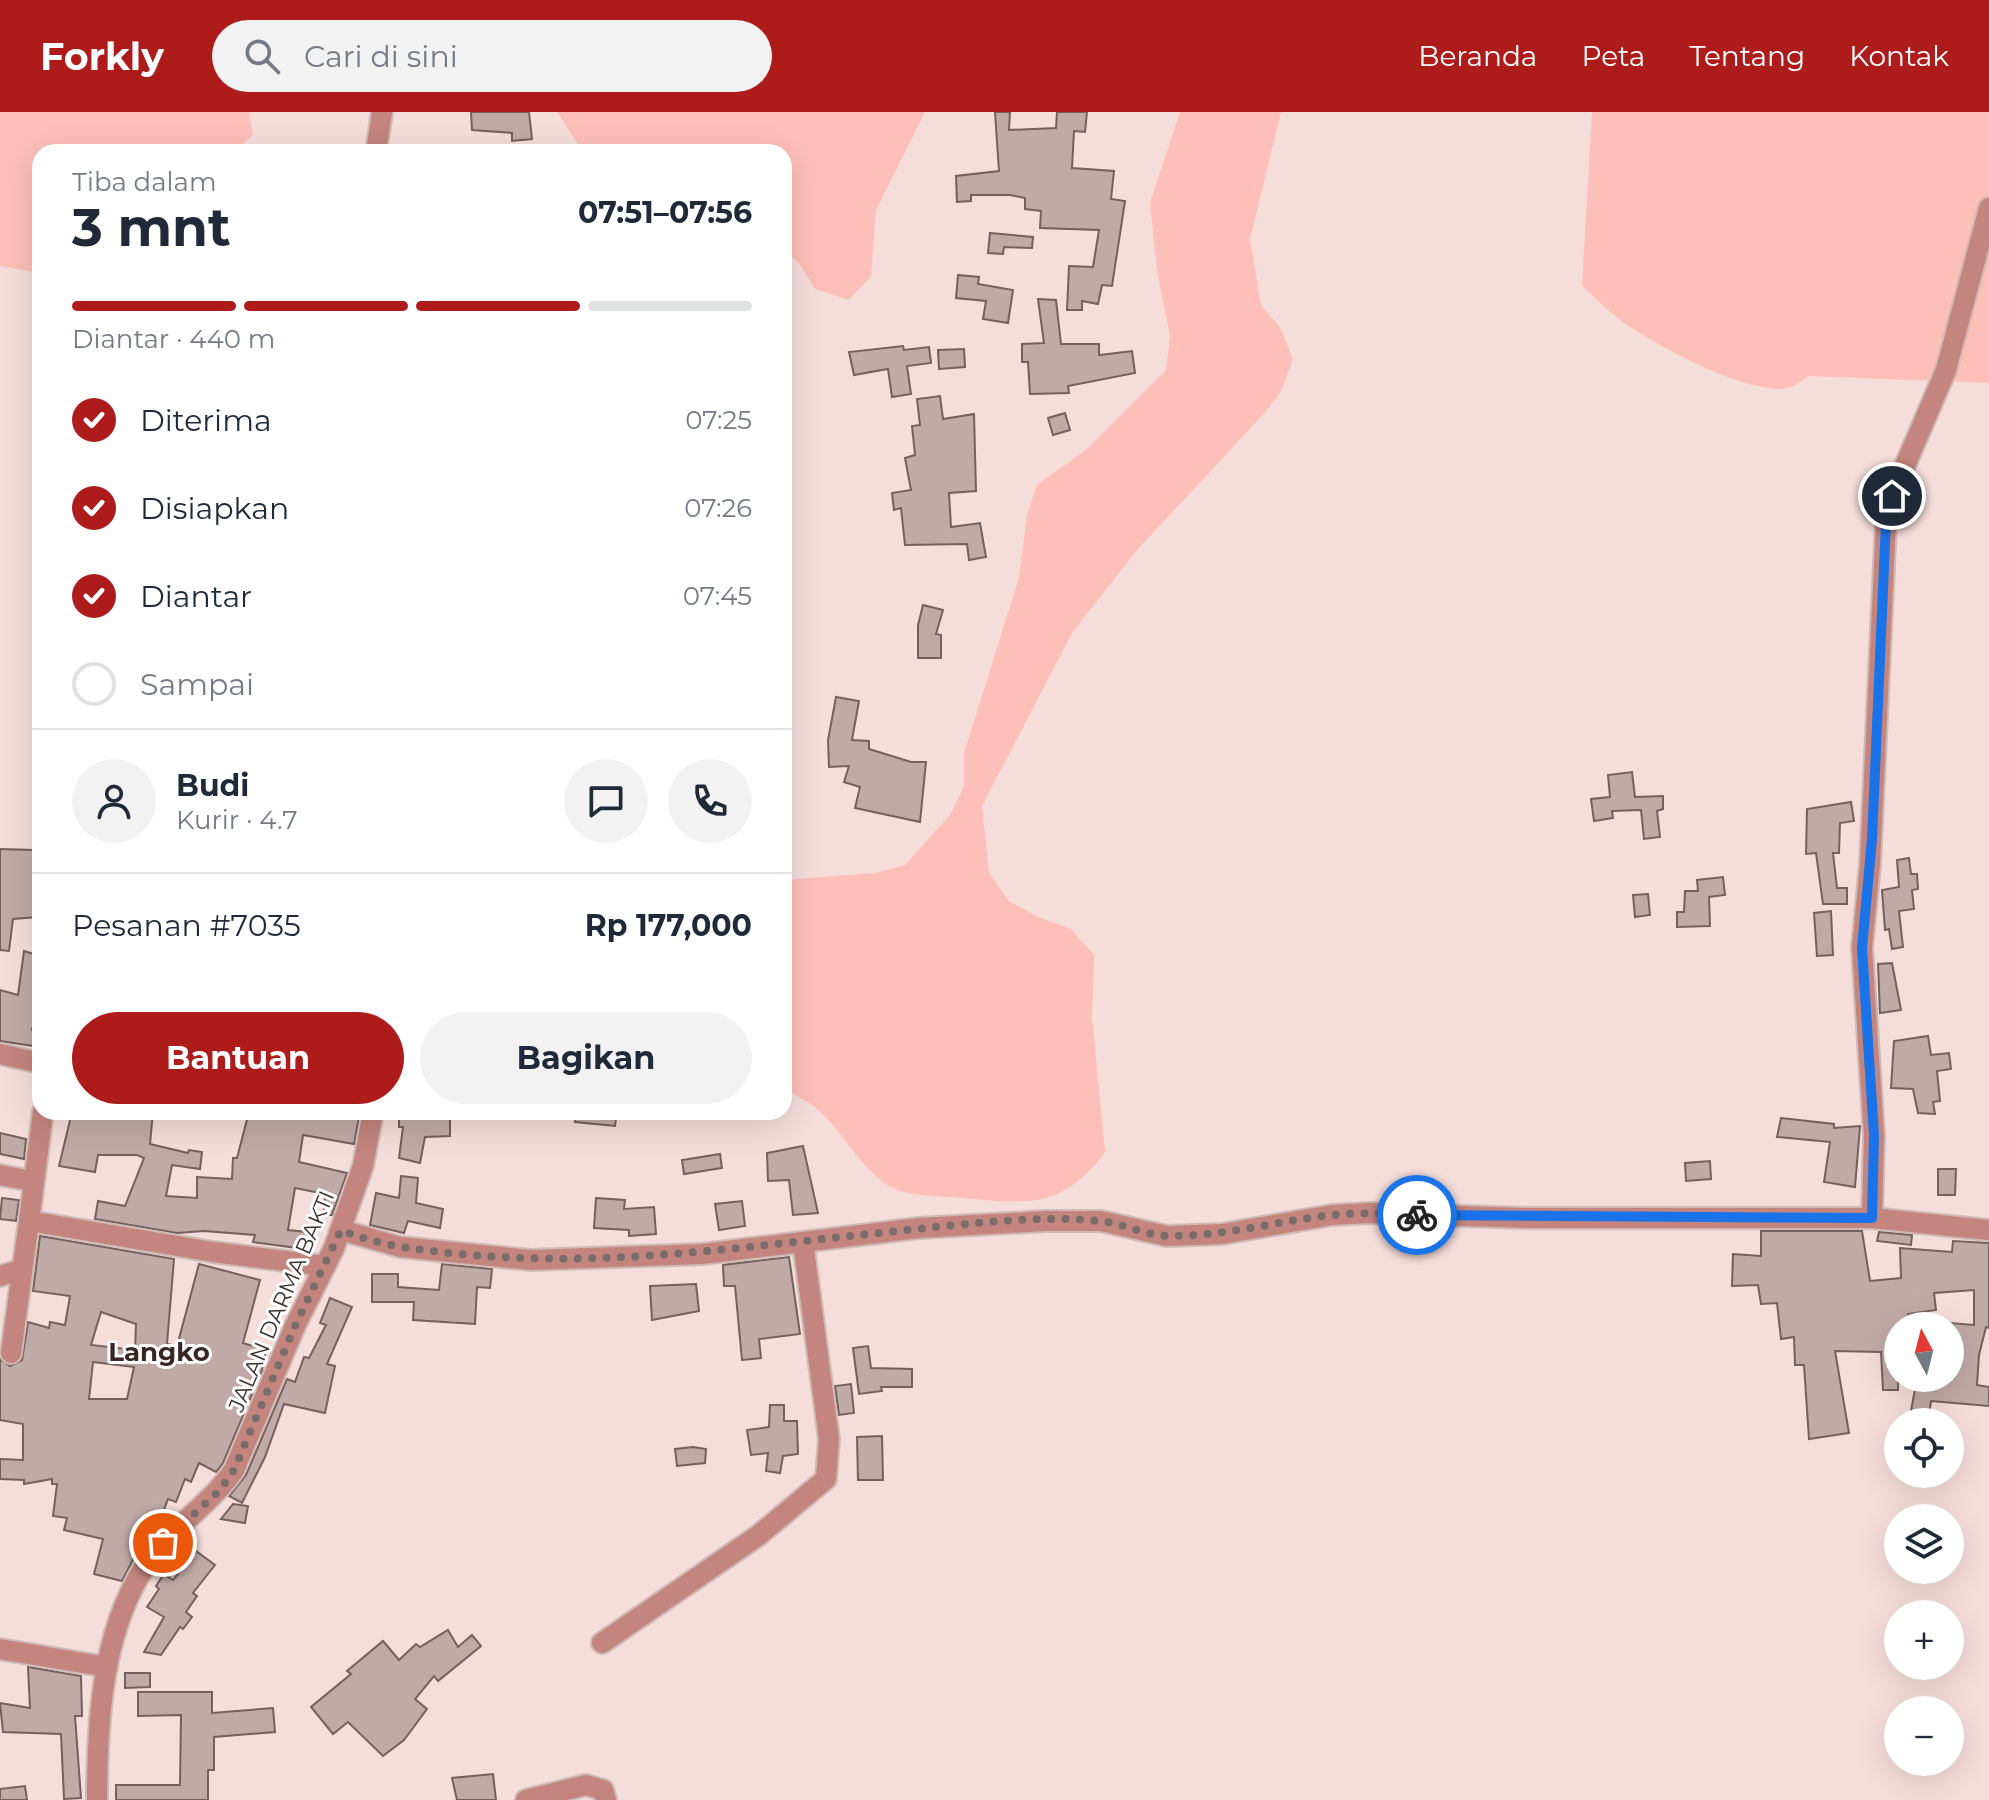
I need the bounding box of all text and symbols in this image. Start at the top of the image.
search box [212,20,772,92]
text: Forkly [40,33,164,80]
icon: search [240,34,284,78]
text: Cari di sini [304,38,458,75]
text: Beranda [1418,39,1537,73]
text: Peta [1581,39,1645,73]
text: Tentang [1689,39,1805,73]
text: Kontak [1849,39,1949,73]
text: Tiba dalam [72,166,217,198]
text: 07:51–07:56 [578,194,752,231]
text: 3 mnt [72,196,231,259]
text: Diantar · 440 m [72,323,275,355]
icon: check [72,398,116,442]
text: Diterima [140,402,272,439]
text: 07:25 [685,404,752,436]
pin [1858,462,1926,530]
icon: home [1870,474,1914,518]
icon: check [72,486,116,530]
text: Disiapkan [140,490,289,527]
text: 07:26 [684,492,752,524]
icon: check [72,574,116,618]
text: Diantar [140,578,252,615]
text: 07:45 [683,580,752,612]
text: Sampai [140,666,254,703]
button: person [72,759,156,843]
button: chat [564,759,648,843]
button: phone [668,759,752,843]
text: Budi [176,767,249,804]
text: Kurir · 4.7 [176,804,298,836]
text: Pesanan #7035 [72,907,301,944]
text: Rp 177,000 [585,907,752,944]
button: Bantuan [72,1012,404,1104]
button: Bagikan [420,1012,752,1104]
courier [1377,1175,1457,1255]
street label: JALAN DARMA BAKTI [222,1187,340,1417]
icon: bike [1395,1193,1439,1237]
north arrow [1884,1312,1964,1392]
map controls [1884,1312,1964,1776]
district label: Langko [108,1336,210,1368]
button: locate [1884,1408,1964,1488]
button: layers [1884,1504,1964,1584]
pin [129,1509,197,1577]
icon: bag [141,1521,185,1565]
button: + [1884,1600,1964,1680]
button: − [1884,1696,1964,1776]

